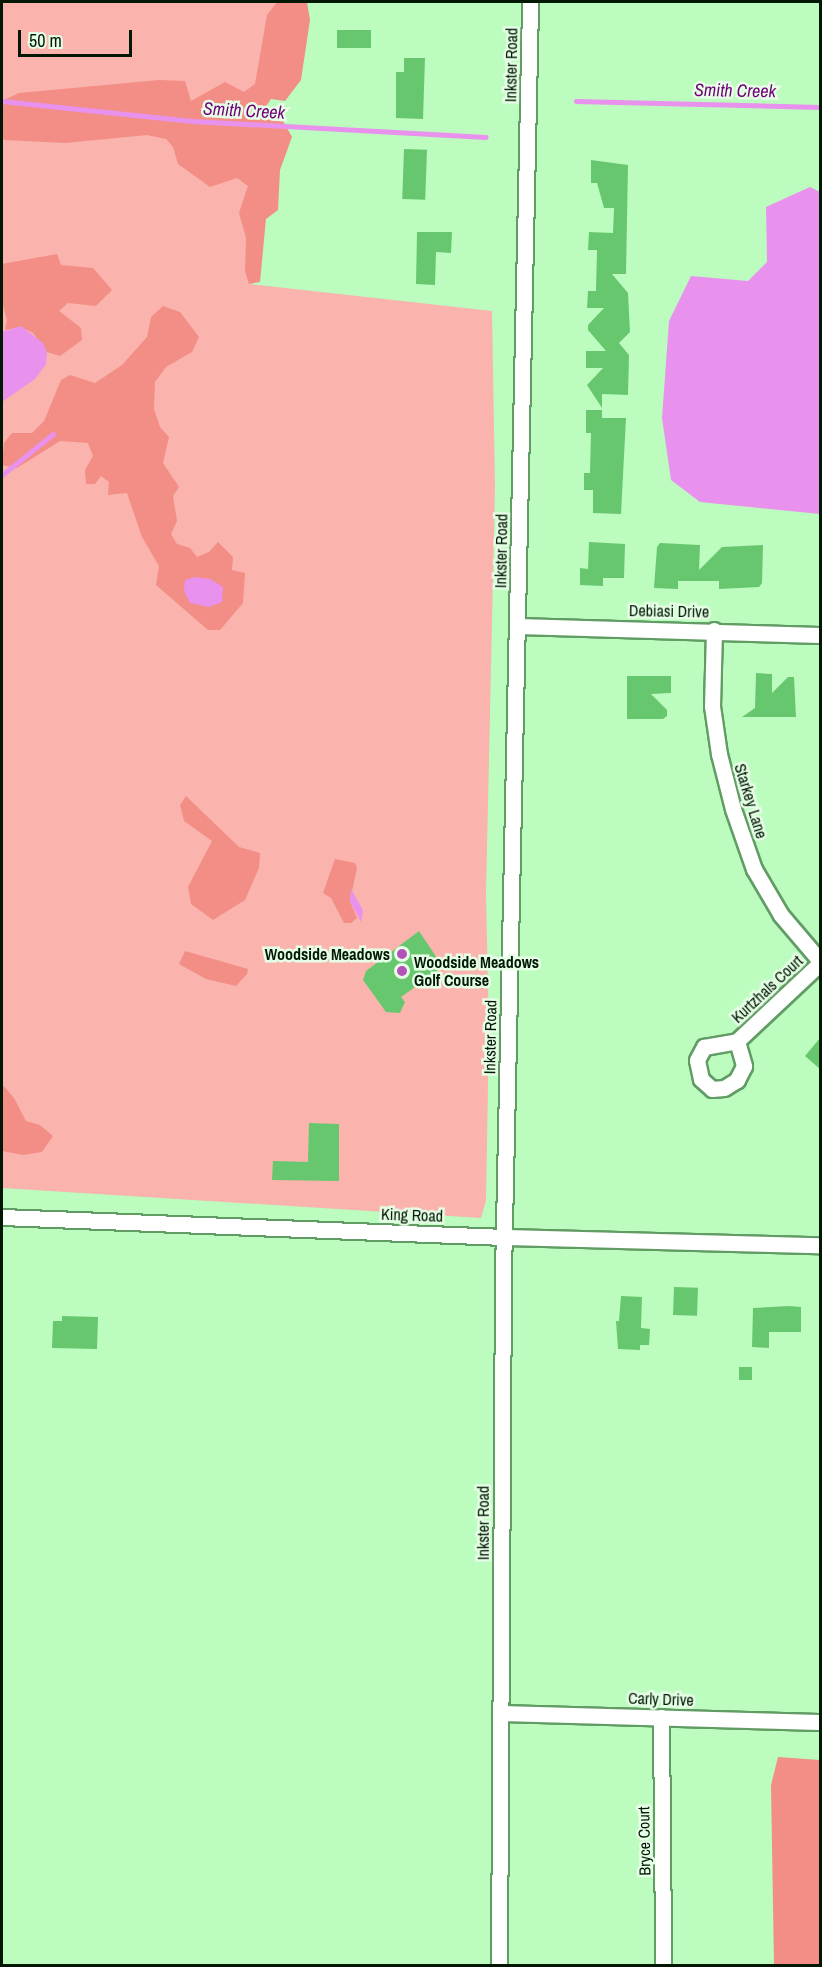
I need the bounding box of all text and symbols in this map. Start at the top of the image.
scale bar [21,18,135,56]
text: 50 m [29,28,62,53]
street label: Inkster Road [501,28,521,102]
water label: Smith Creek [694,79,776,103]
water label: Smith Creek [202,98,286,124]
street label: Inkster Road [491,514,511,588]
street label: Debiasi Drive [629,601,709,621]
street label: Starkey Lane [731,761,771,841]
place label: Woodside Meadows [265,944,390,964]
marker: Woodside Meadows [395,947,409,961]
street label: Kurtzhals Court [727,951,807,1027]
place label: Woodside Meadows Golf Course [414,952,539,990]
marker: Woodside Meadows Golf Course [395,964,409,978]
street label: Inkster Road [480,1000,500,1074]
street label: King Road [381,1204,443,1226]
street label: Inkster Road [473,1486,493,1560]
street label: Carly Drive [628,1688,694,1710]
street label: Bryce Court [634,1806,654,1876]

